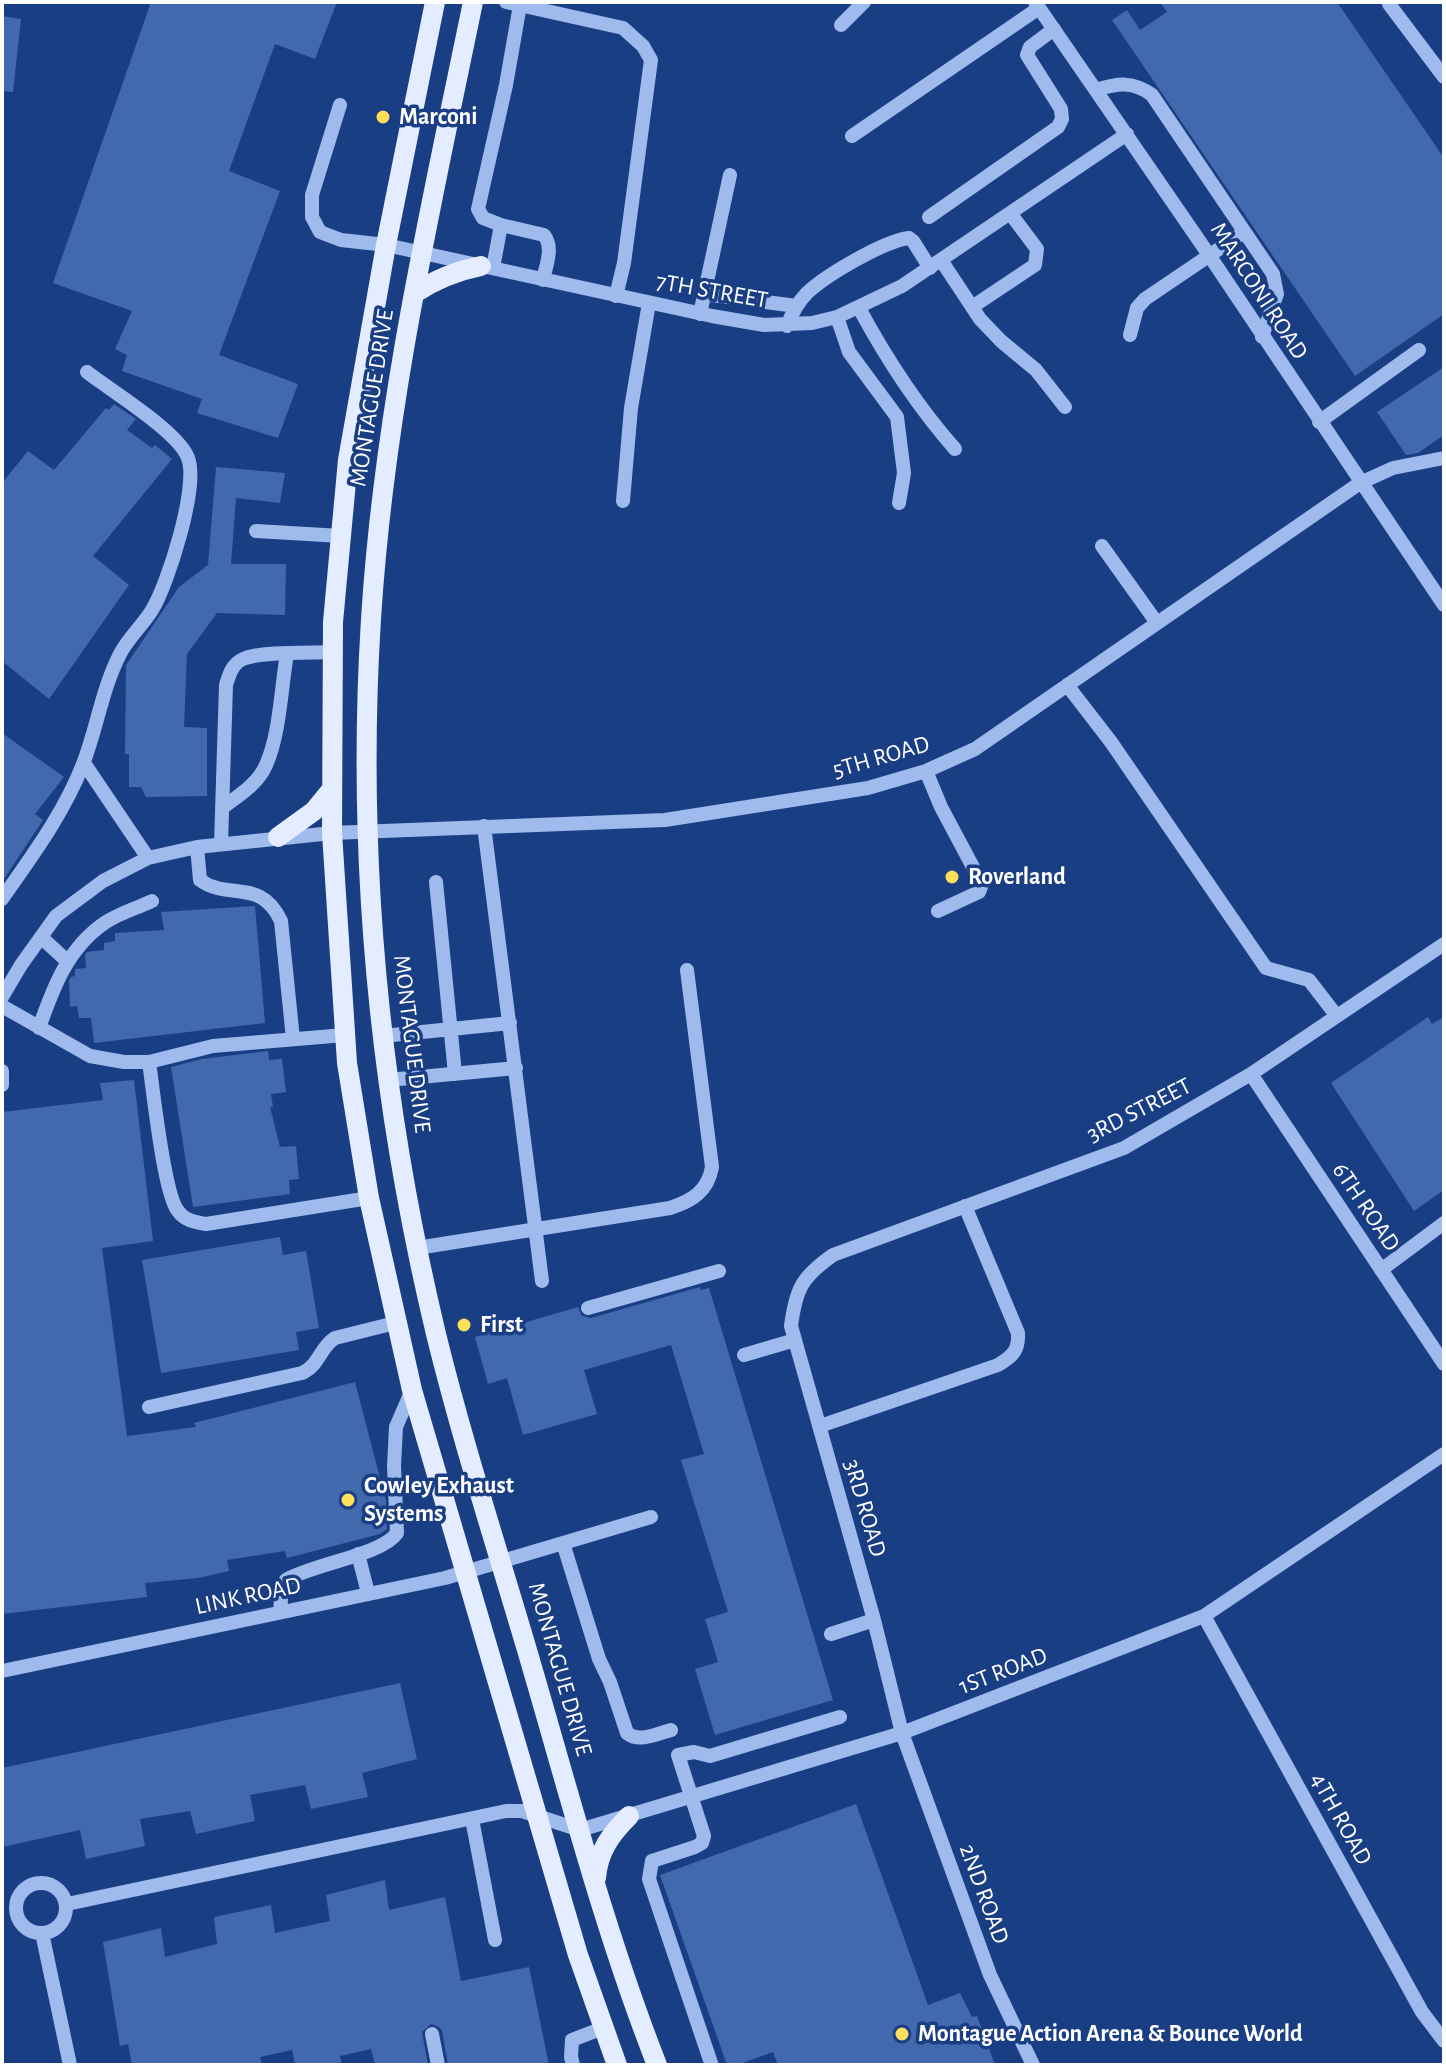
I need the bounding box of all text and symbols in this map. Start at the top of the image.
place label: Marconi [399,103,478,131]
marker: Marconi [374,108,392,126]
street label: MARCONI ROAD [1204,217,1314,365]
street label: 7TH STREET [654,267,770,315]
street label: MONTAGUE DRIVE [344,307,400,489]
street label: 5TH ROAD [829,729,933,785]
place label: Roverland [968,863,1066,891]
marker: Roverland [943,868,961,886]
street label: MONTAGUE DRIVE [387,953,437,1135]
street label: 3RD STREET [1082,1071,1196,1149]
street label: 6TH ROAD [1326,1157,1406,1257]
place label: First [480,1311,523,1339]
marker: First [455,1316,473,1334]
street label: 3RD ROAD [837,1456,893,1560]
place label: Cowley Exhaust Systems [364,1472,514,1528]
marker: Cowley Exhaust Systems [339,1491,357,1509]
street label: LINK ROAD [193,1571,303,1621]
street label: MONTAGUE DRIVE [521,1579,599,1759]
street label: 1ST ROAD [955,1641,1051,1701]
street label: 4TH ROAD [1304,1768,1378,1870]
street label: 2ND ROAD [953,1840,1015,1948]
place label: Montague Action Arena & Bounce World [918,2020,1303,2048]
marker: Montague Action Arena & Bounce World [893,2025,911,2043]

